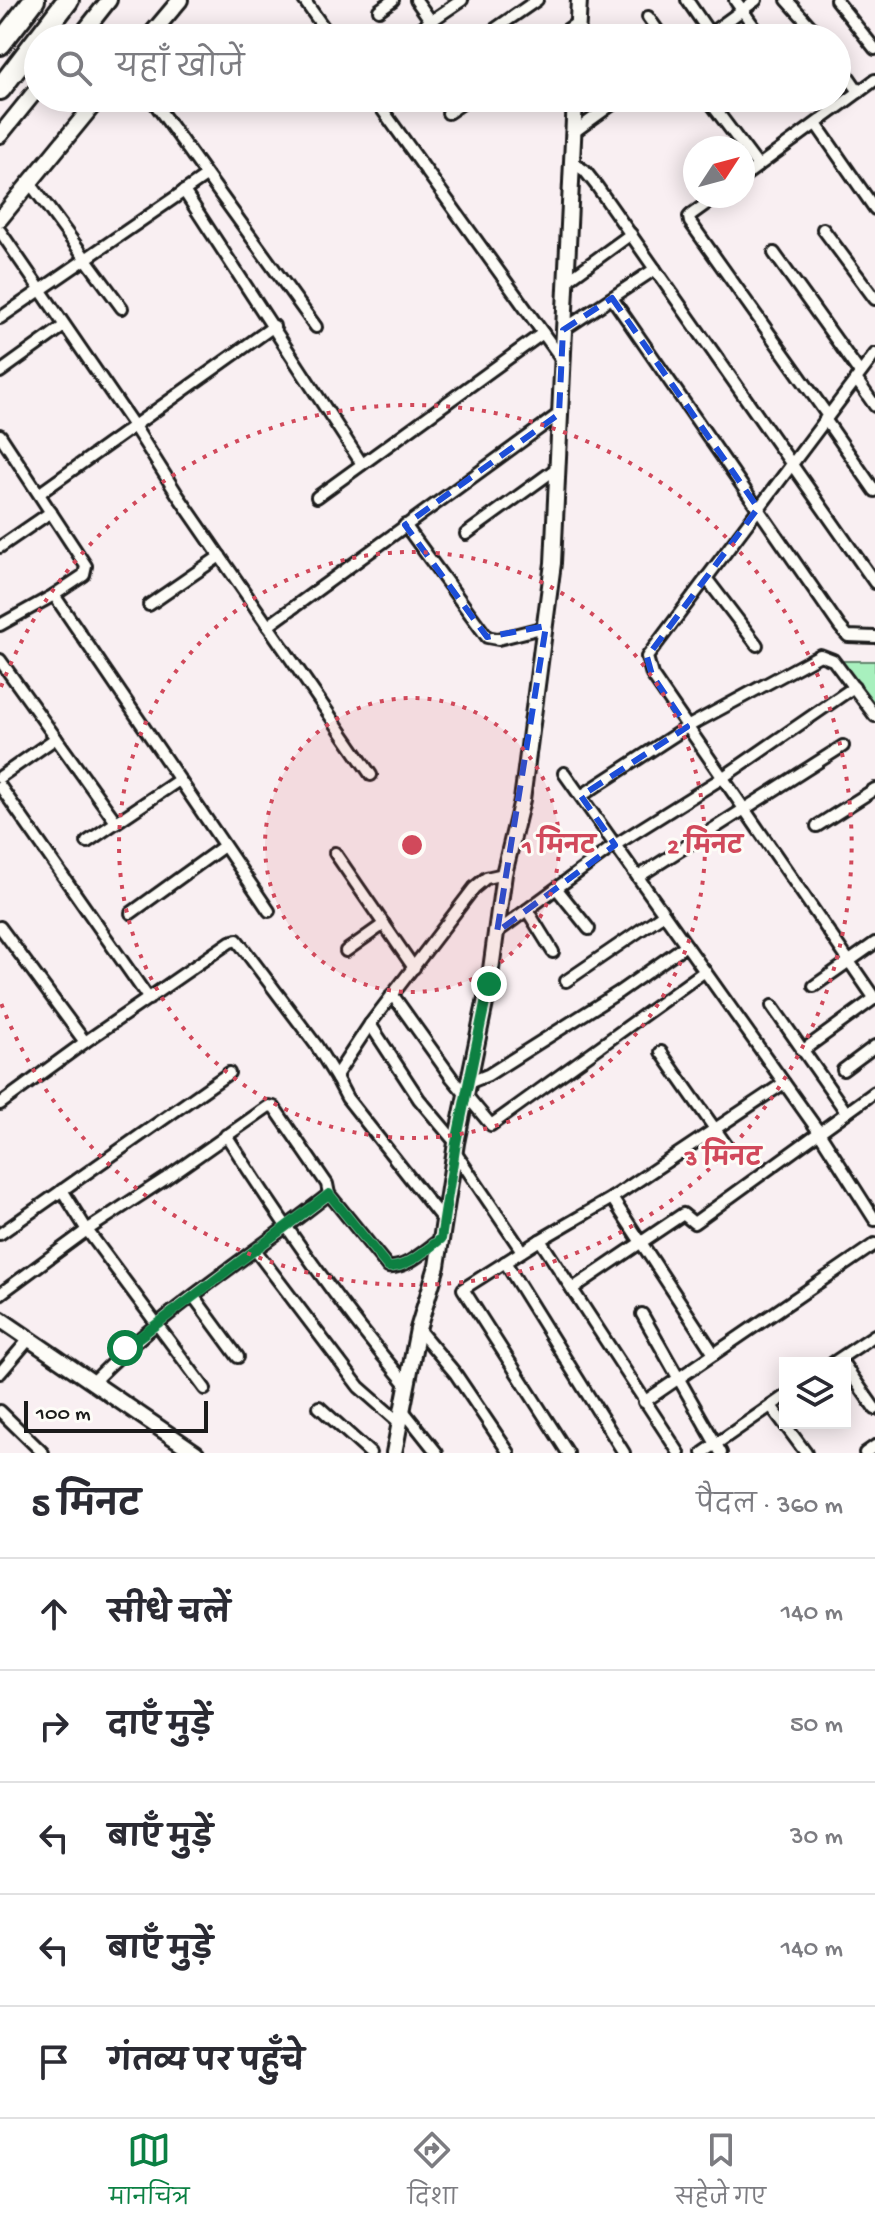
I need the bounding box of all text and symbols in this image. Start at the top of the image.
search box [24,24,851,112]
icon: search [52,46,96,90]
text: यहाँ खोजें [116,53,244,88]
north arrow [683,136,755,208]
text: 1 मिनट [521,825,598,863]
text: 2 मिनट [667,825,745,863]
centre of rings [398,831,426,859]
route end [471,966,507,1002]
text: 3 मिनट [684,1137,763,1175]
route start [107,1330,143,1366]
map controls [779,1357,851,1429]
button: layers [779,1357,851,1429]
scale bar [24,1397,208,1433]
text: 100 m [36,1402,91,1428]
text: 5 मिनट [32,1488,140,1528]
text: पैदल · 360 m [696,1492,843,1523]
icon: ahead [32,1592,76,1636]
text: सीधे चलें [108,1599,230,1634]
text: 140 m [781,1599,843,1630]
icon: right [32,1704,76,1748]
text: दाएँ मुड़ें [108,1711,212,1746]
text: 50 m [790,1711,843,1742]
icon: left [32,1816,76,1860]
text: बाएँ मुड़ें [108,1823,213,1858]
text: 30 m [790,1823,843,1854]
icon: left [32,1928,76,1972]
text: बाएँ मुड़ें [108,1935,213,1970]
text: 140 m [781,1935,843,1966]
icon: arrive [32,2040,76,2084]
text: गंतव्य पर पहुँचे [108,2047,305,2082]
tab: मानचित्र [109,2128,190,2221]
tab: दिशा [407,2128,457,2221]
tab: सहेजे गए [675,2128,766,2221]

